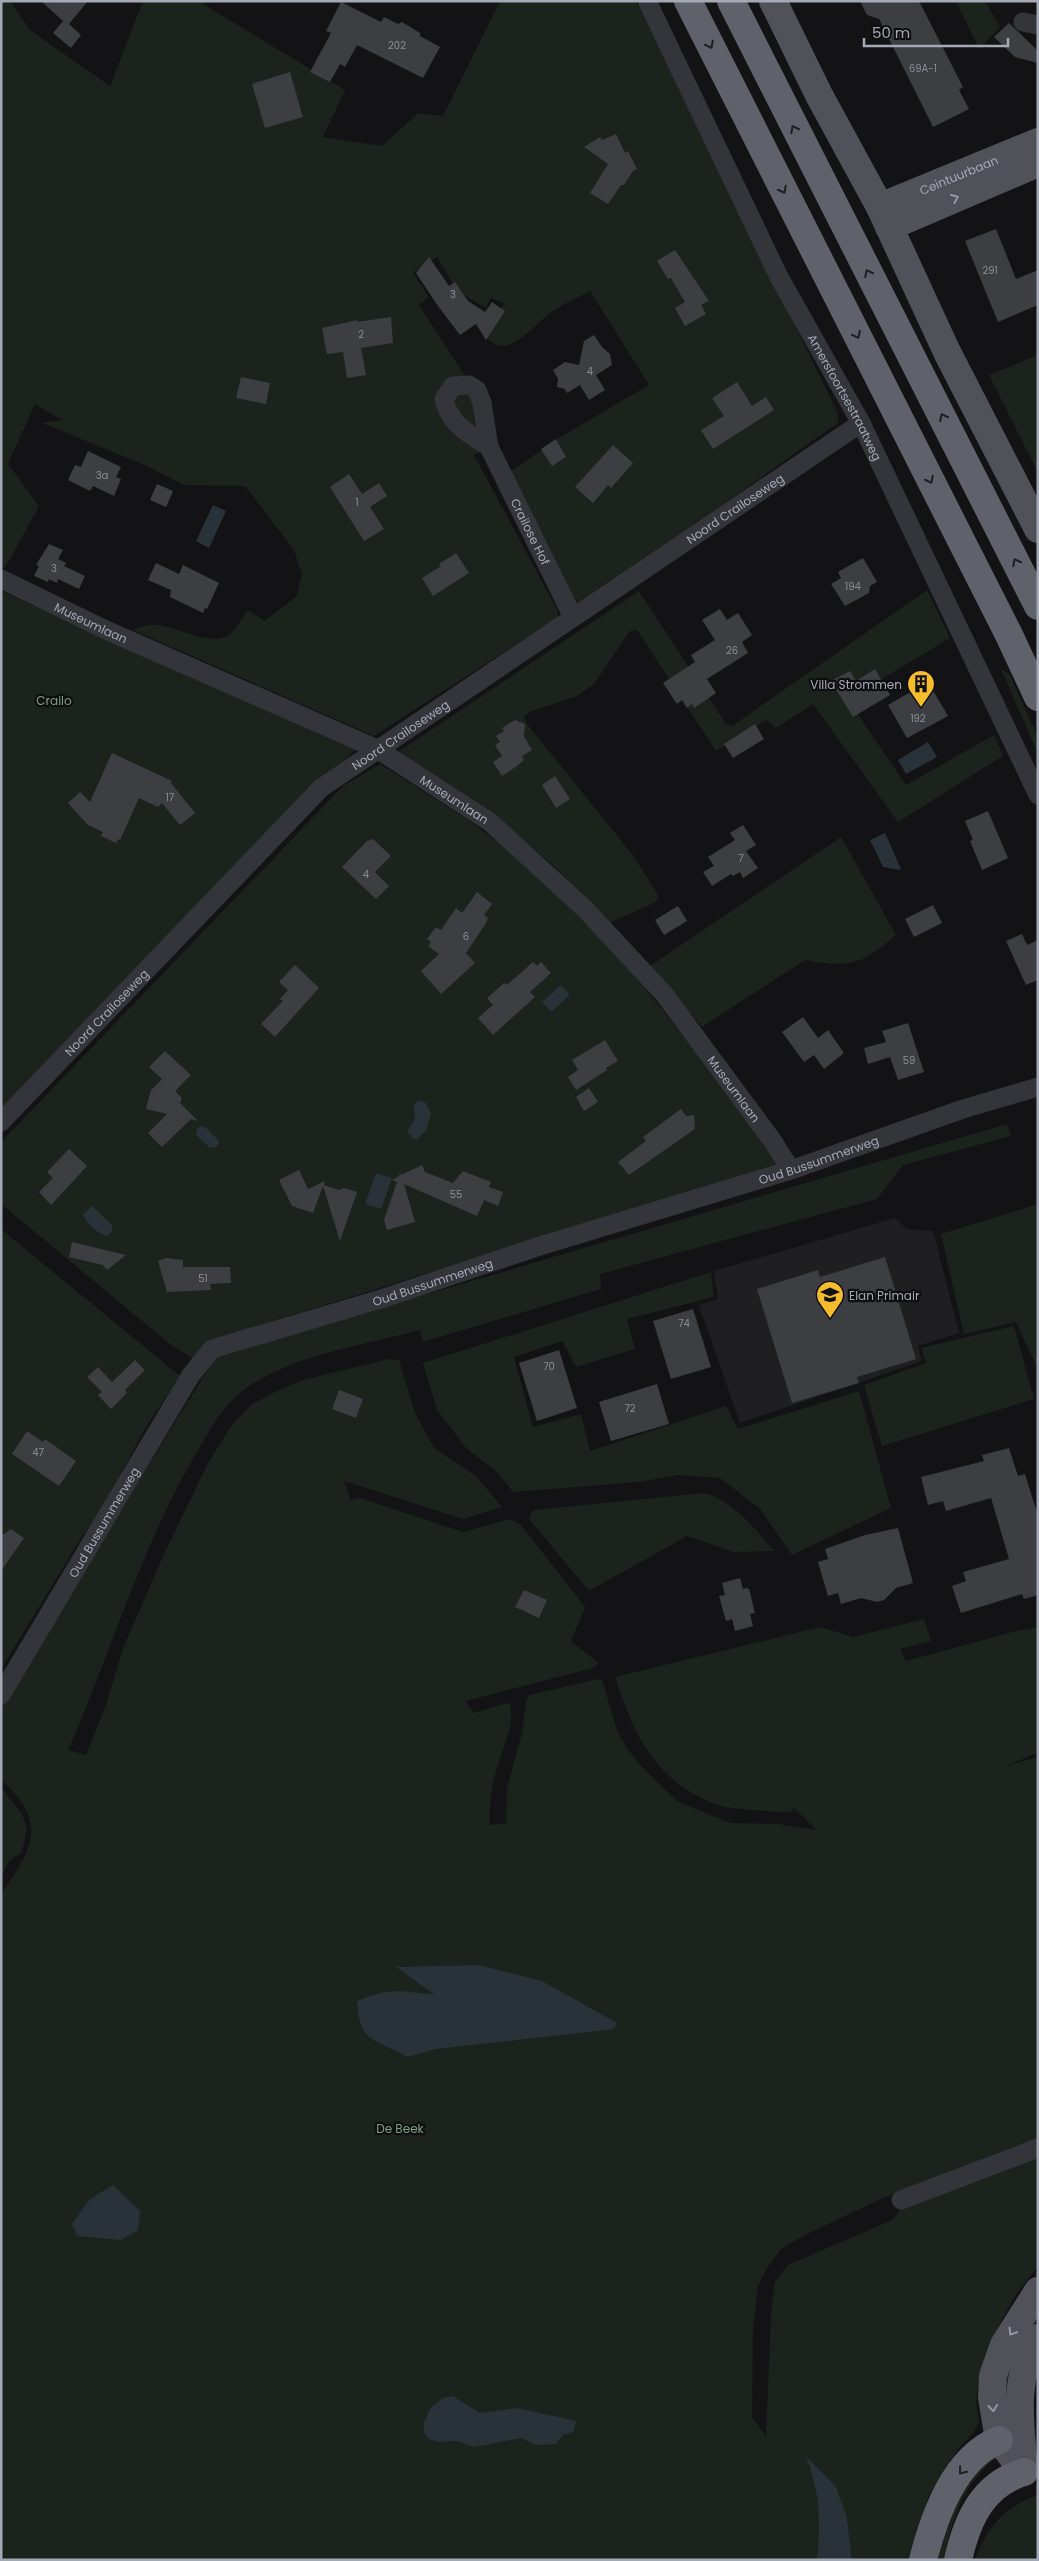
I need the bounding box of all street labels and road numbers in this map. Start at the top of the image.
street label: Ceintuurbaan [917,151,1001,198]
street label: Amersfoortsestraatweg [804,331,886,463]
street label: Noord Crailoseweg [683,469,787,547]
street label: Crailose Hof [507,495,554,568]
street label: Museumlaan [52,598,130,647]
street label: Noord Crailoseweg [348,696,452,774]
street label: Museumlaan [417,771,492,828]
street label: Noord Crailoseweg [60,965,152,1059]
street label: Museumlaan [704,1052,764,1125]
street label: Oud Bussummerweg [756,1131,881,1188]
street label: Oud Bussummerweg [370,1254,495,1310]
street label: Oud Bussummerweg [64,1464,143,1581]

